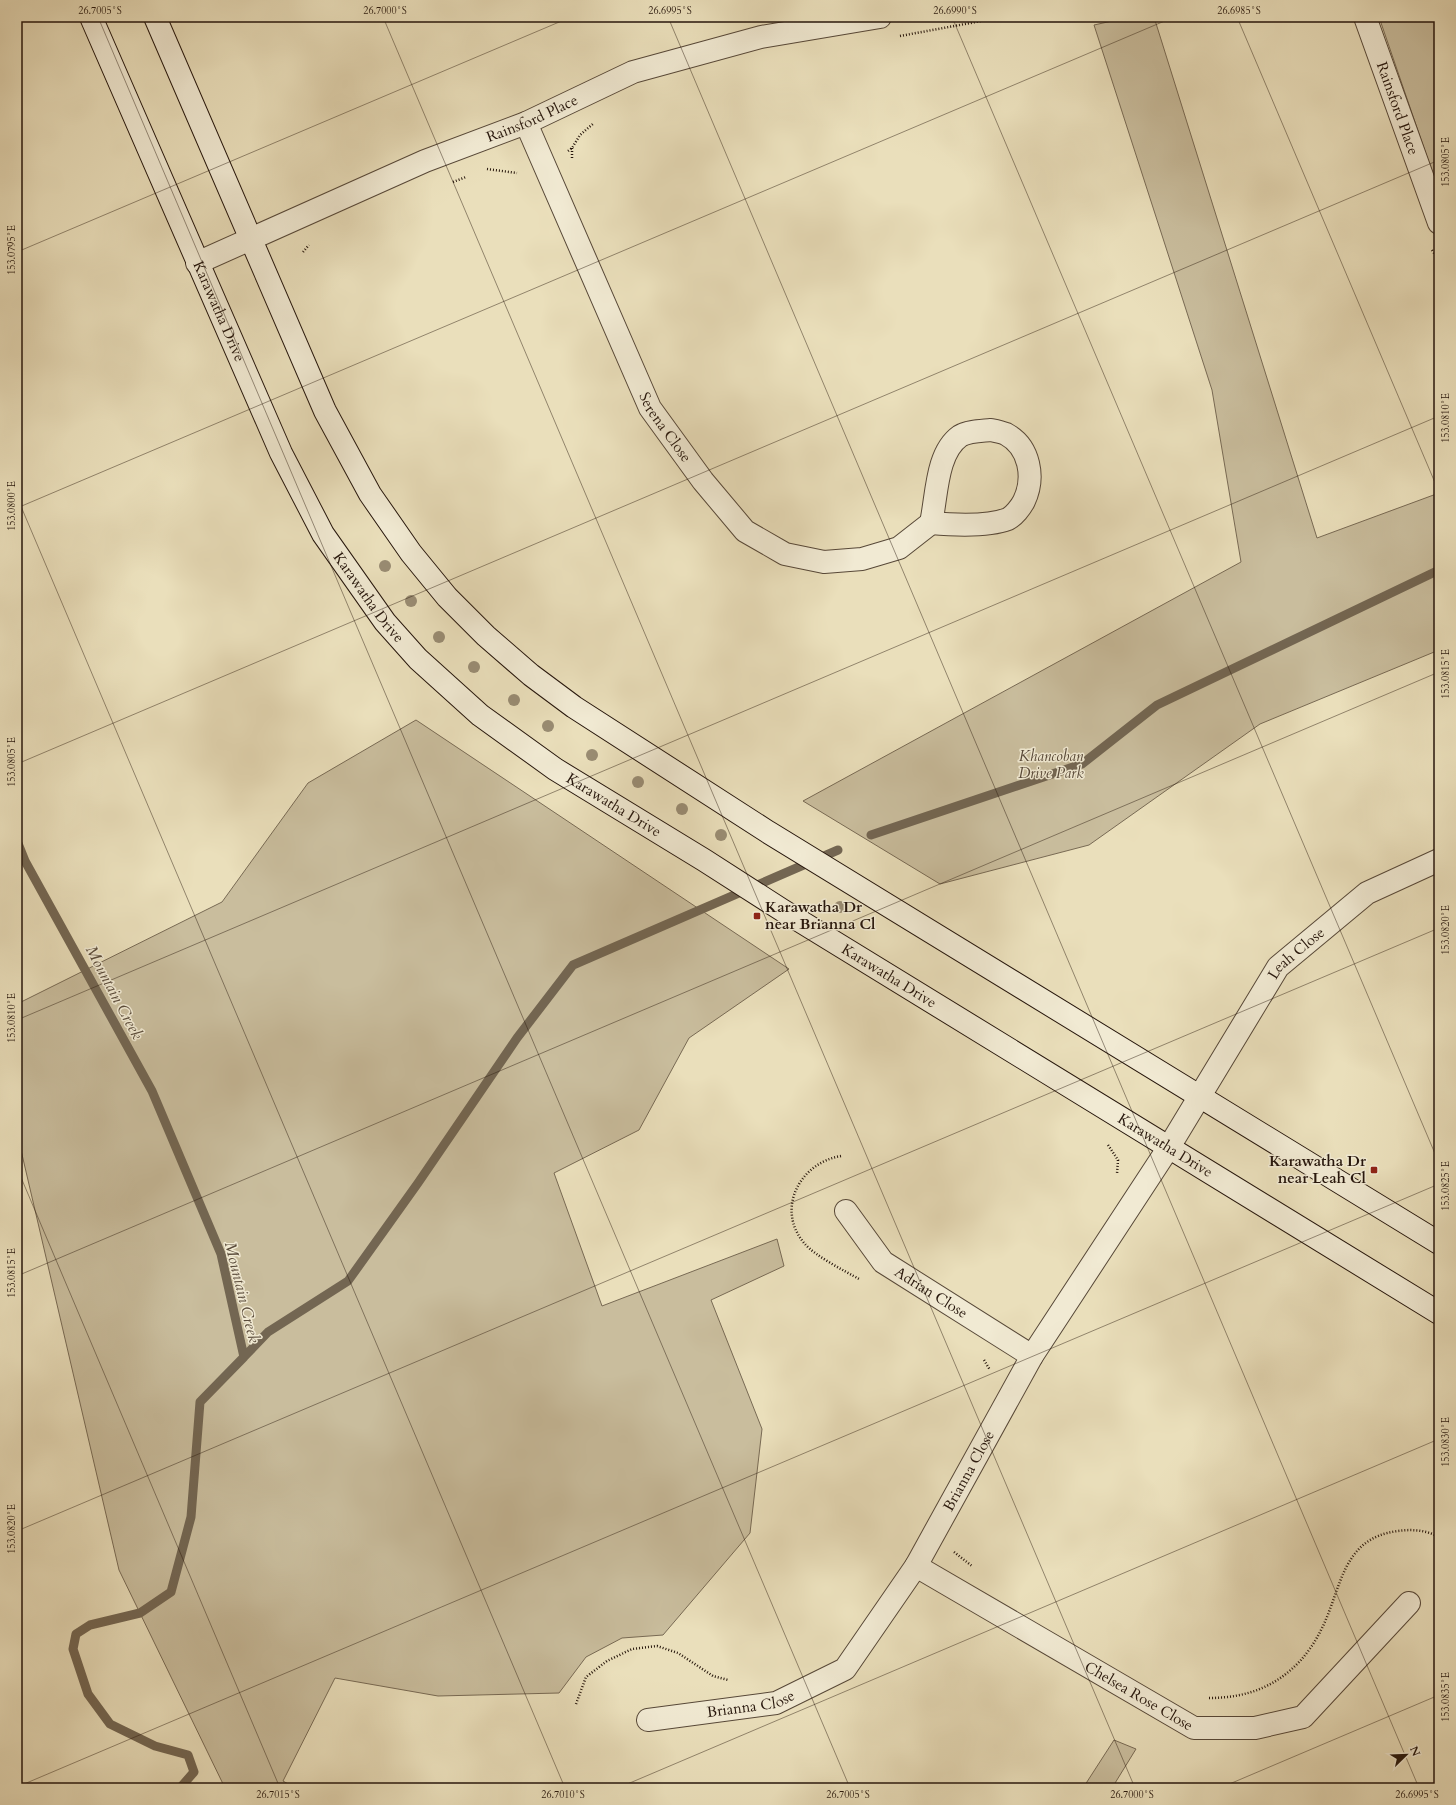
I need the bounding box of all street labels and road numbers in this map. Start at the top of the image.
street label: Rainsford Place [1372,59,1424,158]
street label: Rainsford Place [484,90,581,147]
street label: Karawatha Drive [189,258,250,365]
street label: Serena Close [634,389,696,466]
street label: Karawatha Drive [329,548,409,647]
street label: Karawatha Drive [563,768,665,842]
street label: Leah Close [1263,922,1329,983]
street label: Karawatha Drive [838,939,941,1013]
street label: Karawatha Drive [1114,1108,1217,1182]
street label: Adrian Close [891,1262,972,1323]
street label: Brianna Close [938,1427,999,1515]
street label: Chelsea Rose Close [1081,1656,1197,1735]
street label: Brianna Close [706,1685,798,1722]

